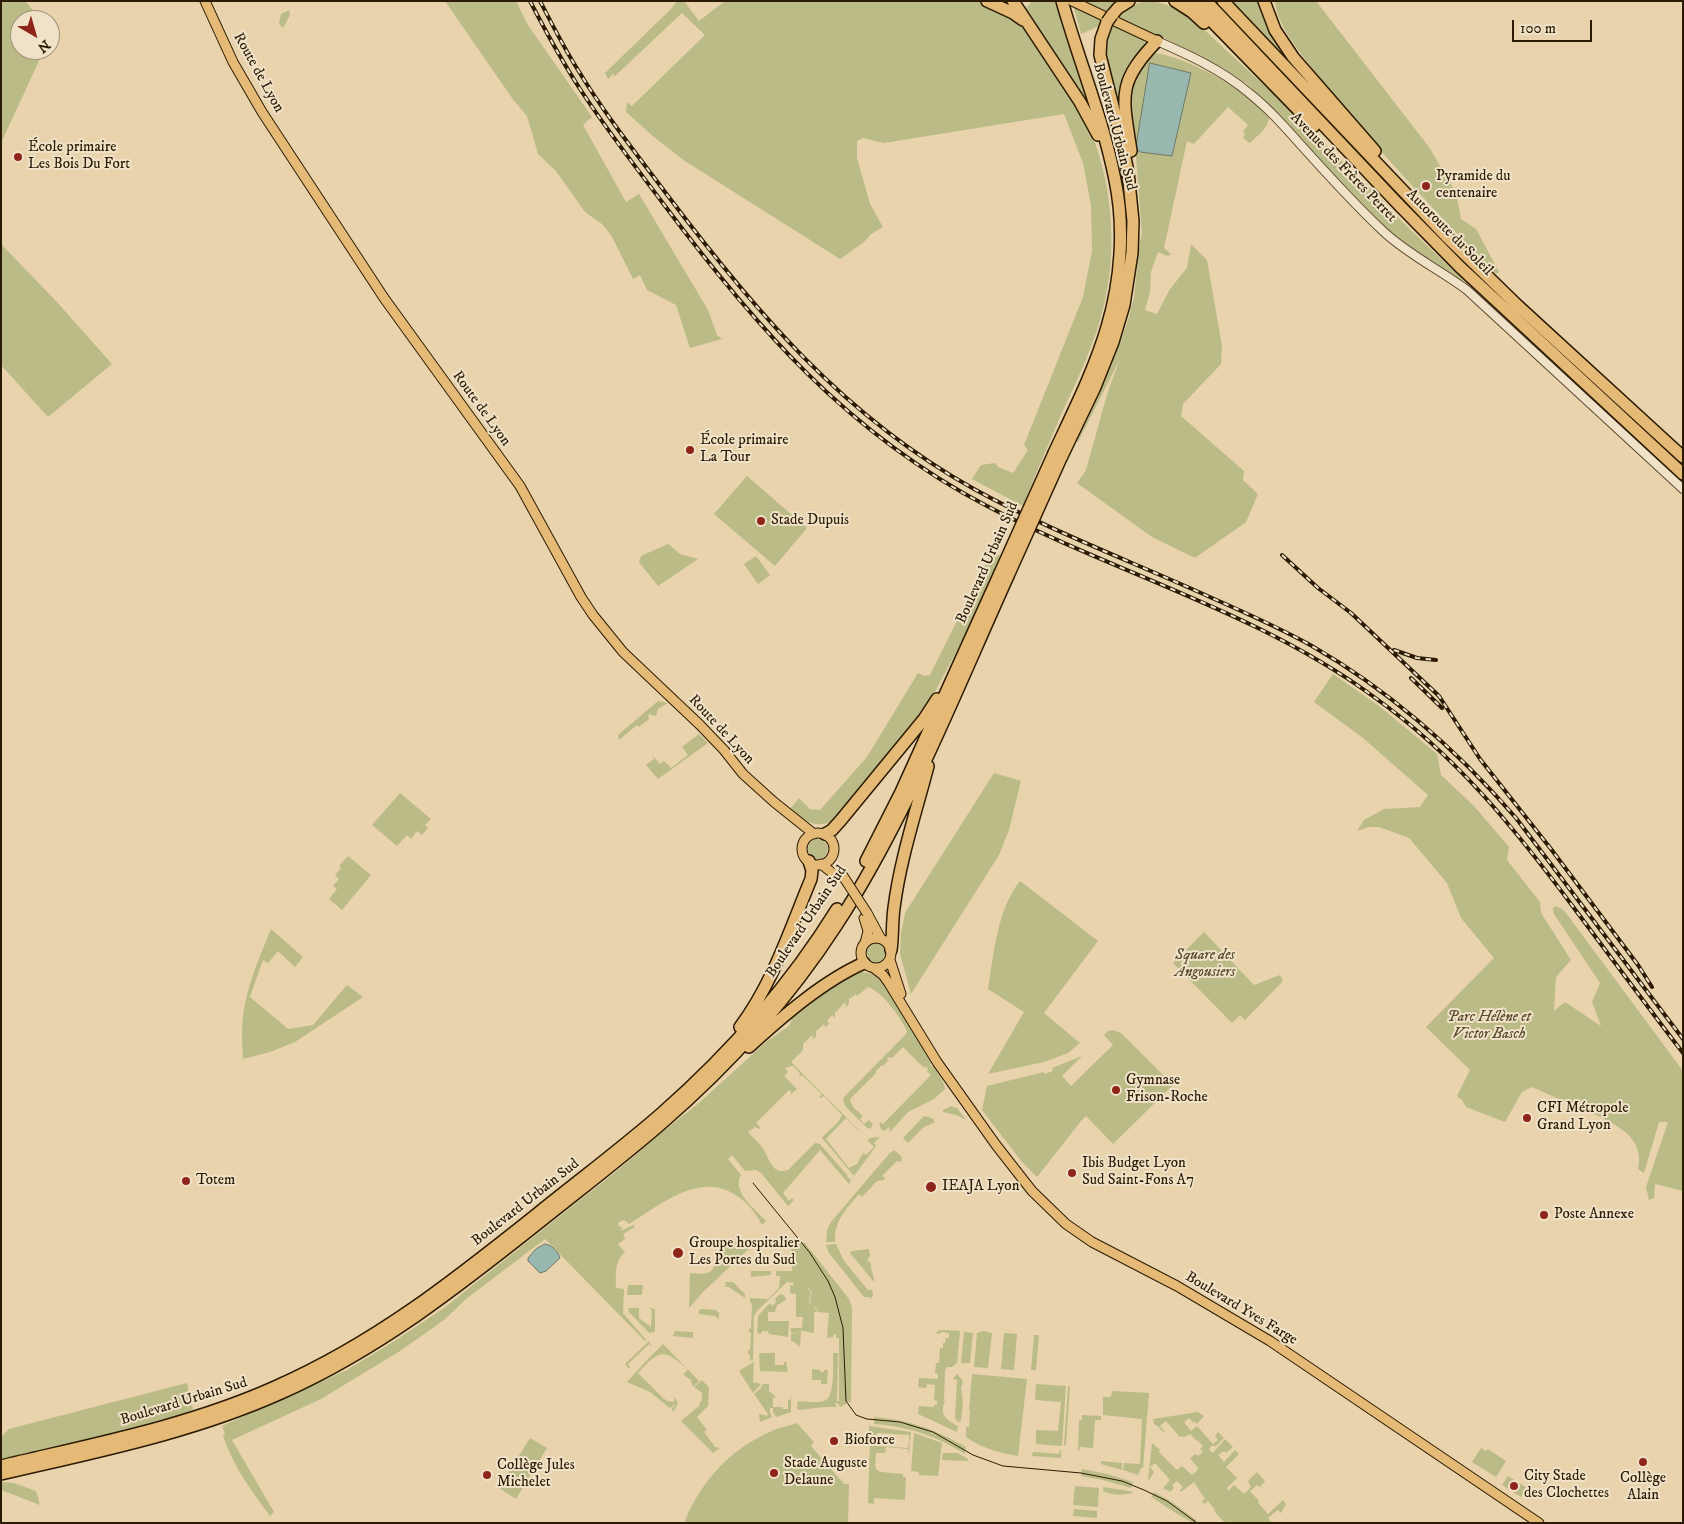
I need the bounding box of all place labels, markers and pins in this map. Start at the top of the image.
place label: École primaire Les Bois Du Fort [28,139,130,174]
marker: École primaire Les Bois Du Fort [12,151,24,163]
place label: Pyramide du centenaire [1436,168,1511,203]
marker: Pyramide du centenaire [1420,180,1432,192]
place label: École primaire La Tour [700,432,788,467]
marker: École primaire La Tour [684,444,696,456]
place label: Stade Dupuis [771,512,849,530]
marker: Stade Dupuis [755,515,767,527]
place label: Gymnase Frison-Roche [1126,1072,1208,1107]
marker: Gymnase Frison-Roche [1110,1084,1122,1096]
place label: CFI Métropole Grand Lyon [1537,1100,1628,1135]
marker: CFI Métropole Grand Lyon [1521,1112,1533,1124]
place label: Ibis Budget Lyon Sud Saint-Fons A7 [1082,1155,1194,1190]
marker: Ibis Budget Lyon Sud Saint-Fons A7 [1066,1167,1078,1179]
place label: Totem [196,1172,235,1190]
marker: Totem [180,1175,192,1187]
place label: IEAJA Lyon [942,1178,1019,1196]
marker: IEAJA Lyon [924,1180,938,1194]
place label: Poste Annexe [1554,1206,1634,1224]
marker: Poste Annexe [1538,1209,1550,1221]
place label: Groupe hospitalier Les Portes du Sud [689,1235,799,1270]
marker: Groupe hospitalier Les Portes du Sud [671,1246,685,1260]
place label: Bioforce [844,1432,895,1450]
marker: Bioforce [828,1435,840,1447]
place label: Stade Auguste Delaune [784,1455,867,1490]
marker: Collège Alain [1637,1456,1649,1468]
place label: Collège Jules Michelet [497,1457,575,1492]
marker: Stade Auguste Delaune [768,1467,780,1479]
place label: City Stade des Clochettes [1524,1468,1609,1503]
marker: Collège Jules Michelet [481,1469,493,1481]
place label: Collège Alain [1620,1470,1666,1505]
marker: City Stade des Clochettes [1508,1480,1520,1492]

